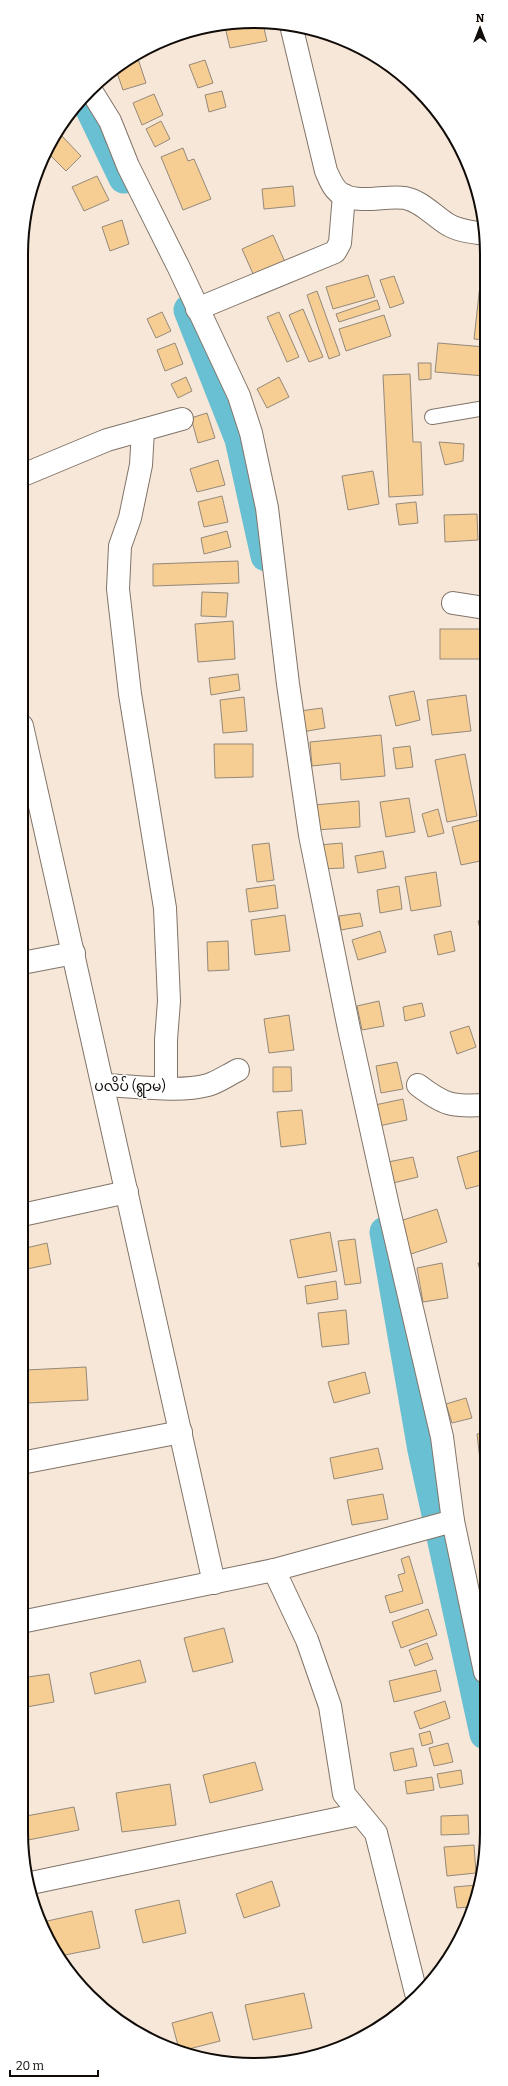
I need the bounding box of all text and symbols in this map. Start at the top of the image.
north arrow [460,8,500,48]
text: N [476,12,485,25]
district label: ပလိပ် (ရွာမ) [94,1076,166,1098]
scale bar [10,2052,98,2078]
text: 20 m [16,2059,45,2073]

